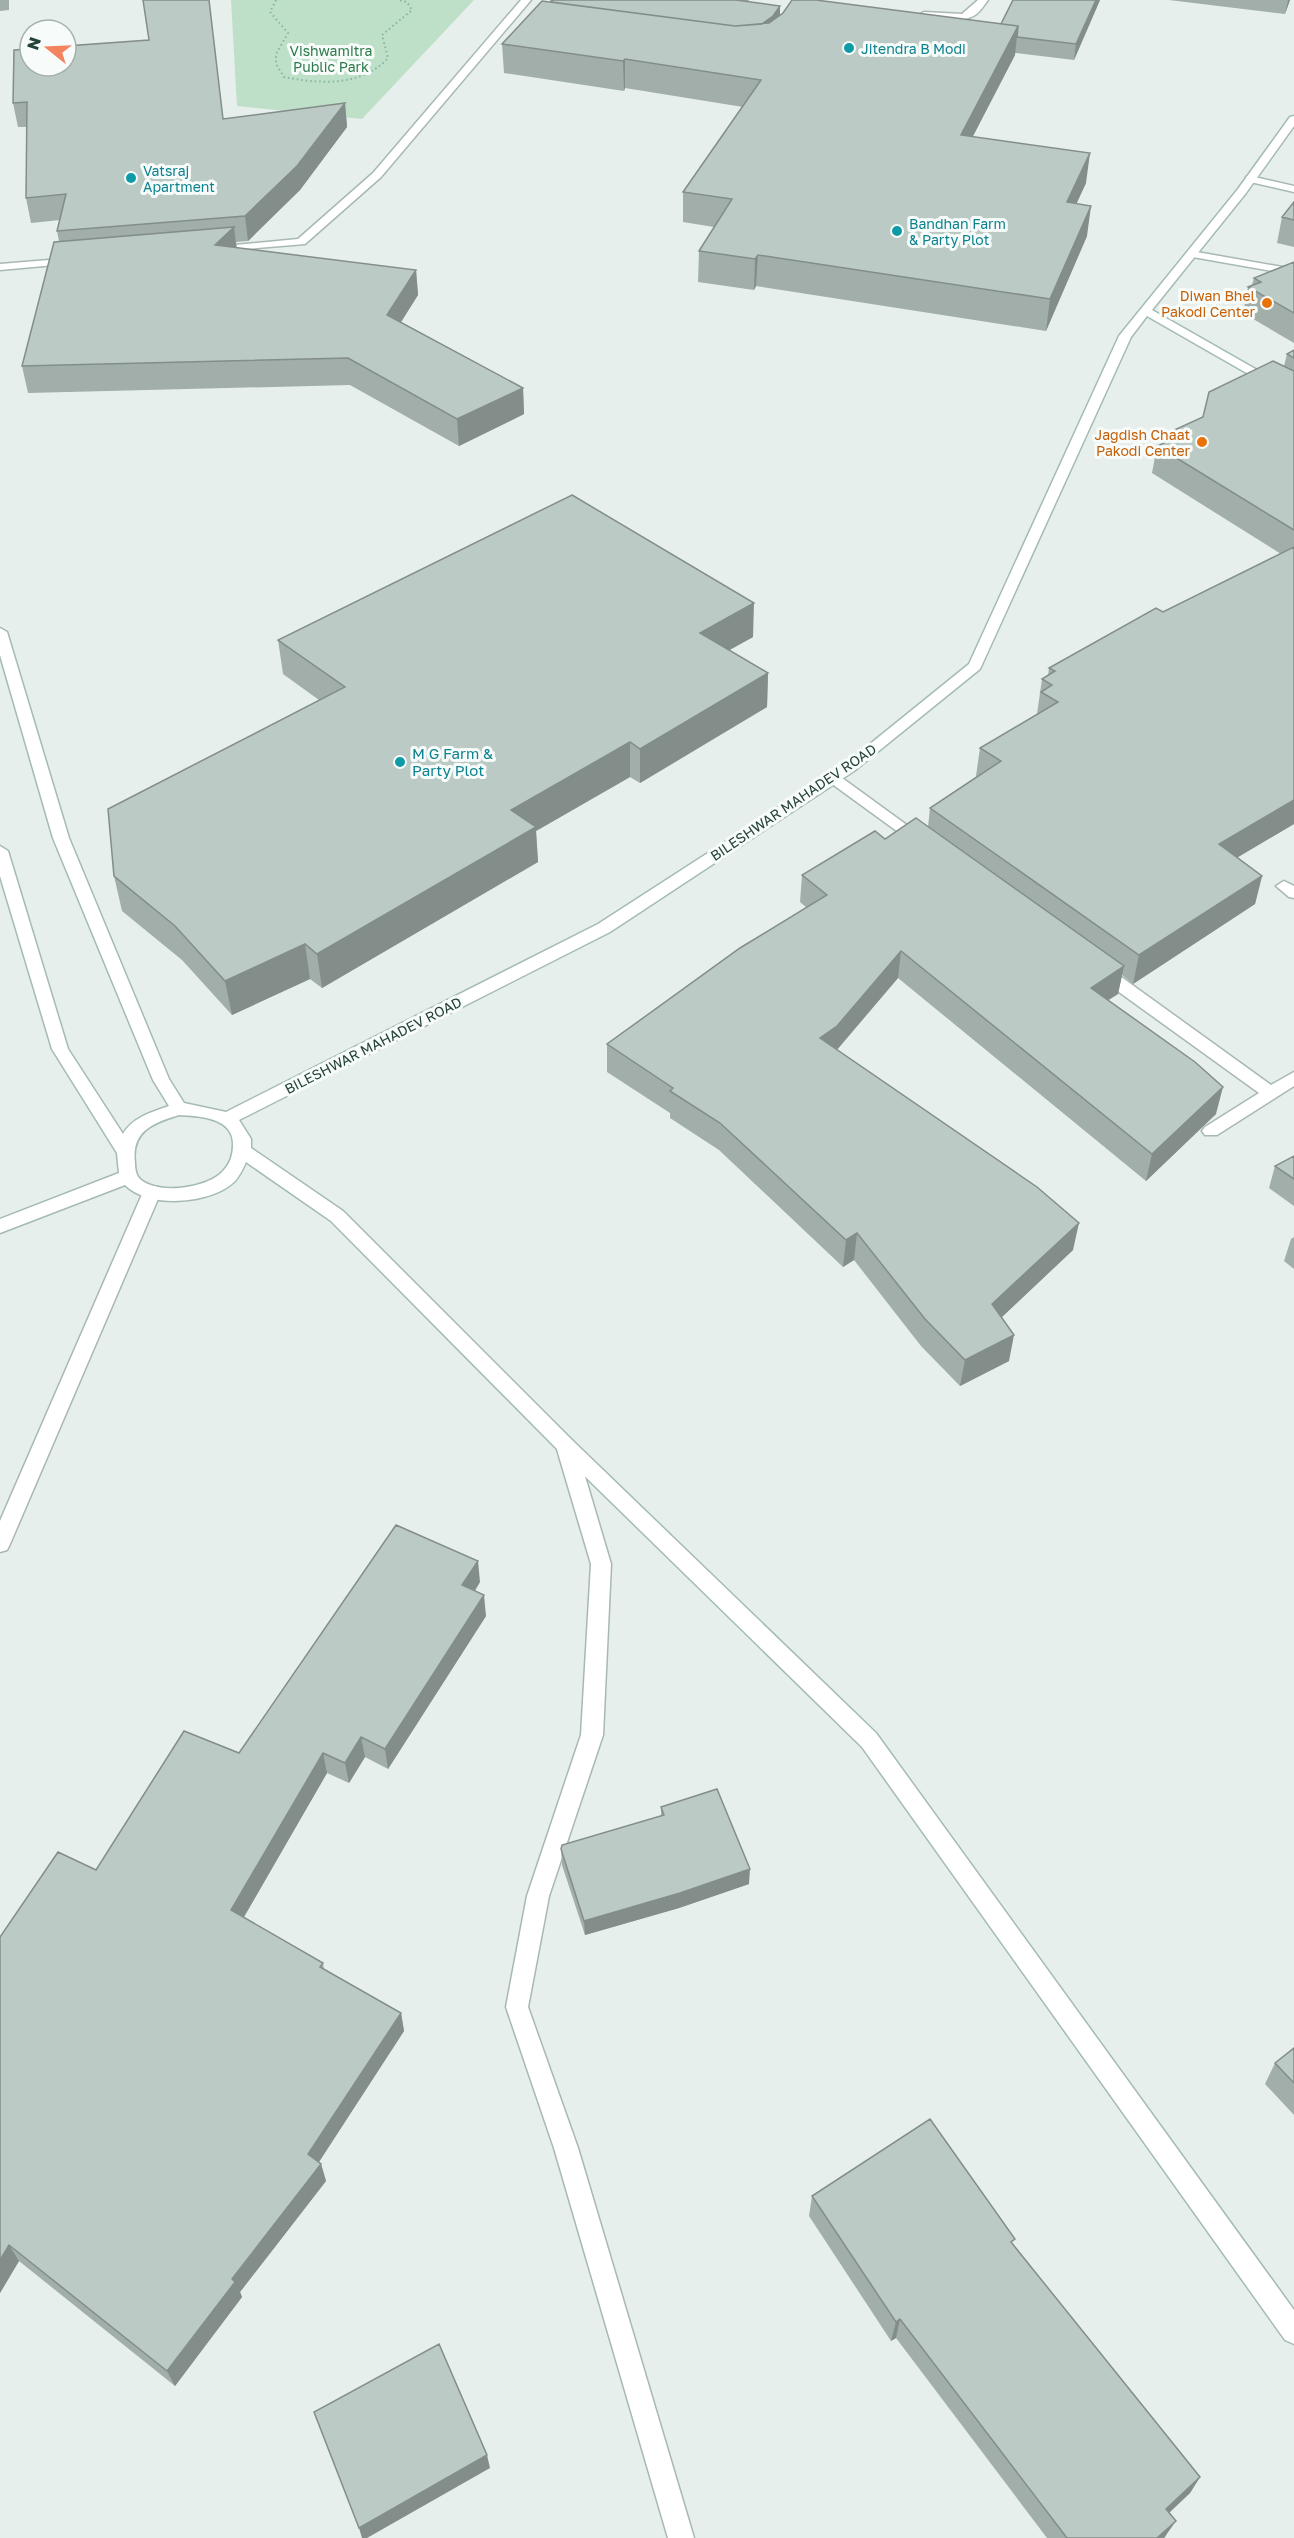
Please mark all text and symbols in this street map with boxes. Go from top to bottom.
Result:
north arrow [18,18,78,78]
text: N [22,34,45,52]
place label: Jitendra B Modi [861,40,966,57]
marker: Jitendra B Modi [842,41,856,55]
park label: Vishwamitra Public Park [290,42,372,75]
place label: Vatsraj Apartment [143,162,215,195]
marker: Vatsraj Apartment [124,171,138,185]
place label: Bandhan Farm & Party Plot [909,215,1006,248]
marker: Bandhan Farm & Party Plot [890,224,904,238]
place label: Diwan Bhel Pakodi Center [1161,287,1256,320]
marker: Diwan Bhel Pakodi Center [1260,296,1274,310]
place label: Jagdish Chaat Pakodi Center [1094,426,1191,459]
marker: Jagdish Chaat Pakodi Center [1195,435,1209,449]
street label: BILESHWAR MAHADEV ROAD [707,740,879,864]
place label: M G Farm & Party Plot [412,744,493,779]
marker: M G Farm & Party Plot [393,755,407,769]
street label: BILESHWAR MAHADEV ROAD [282,993,464,1097]

